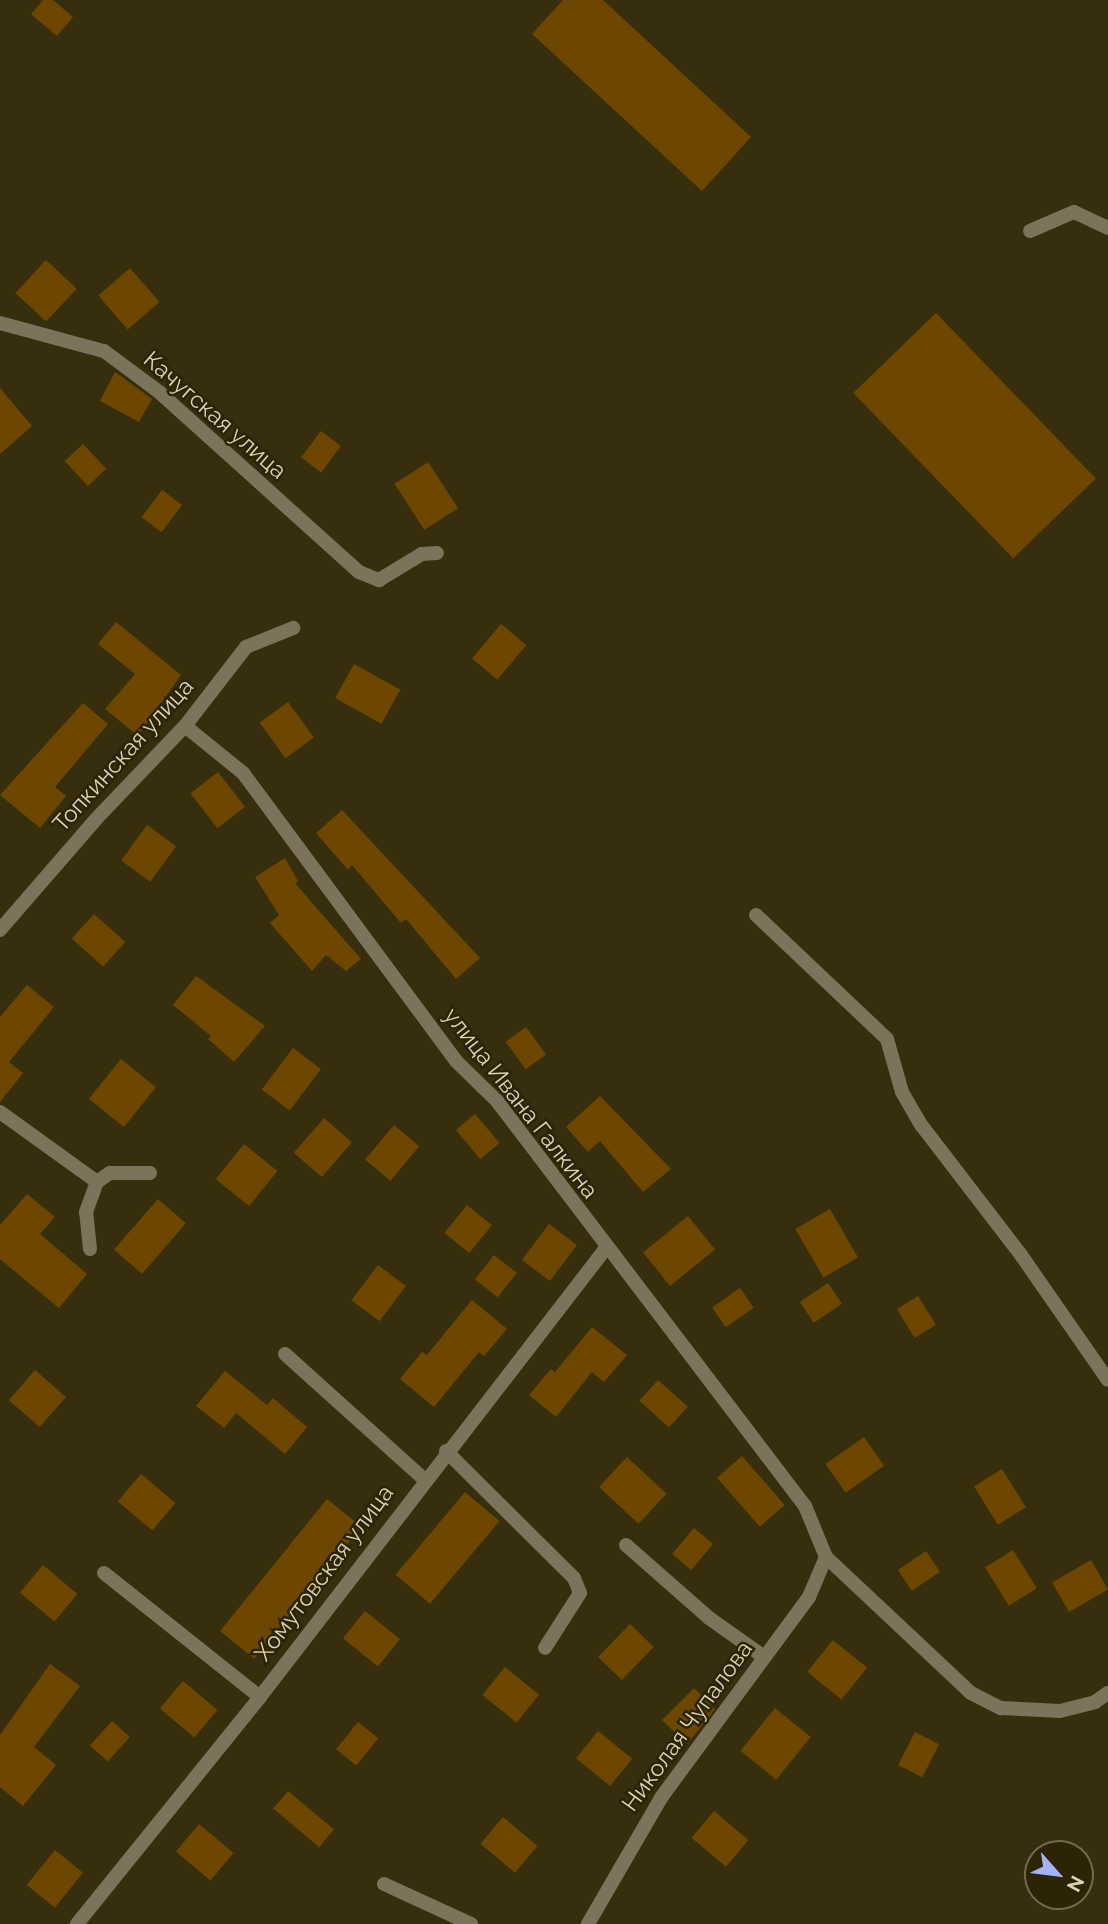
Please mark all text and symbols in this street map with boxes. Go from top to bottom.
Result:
street label: Качугская улица [138,345,292,485]
street label: Топкинская улица [47,673,199,837]
street label: улица Ивана Галкина [438,1002,604,1204]
street label: Хомутовская улица [249,1479,399,1667]
street label: Николая Чупалова [616,1636,758,1816]
north arrow [1024,1840,1094,1910]
text: N [1063,1872,1089,1895]

